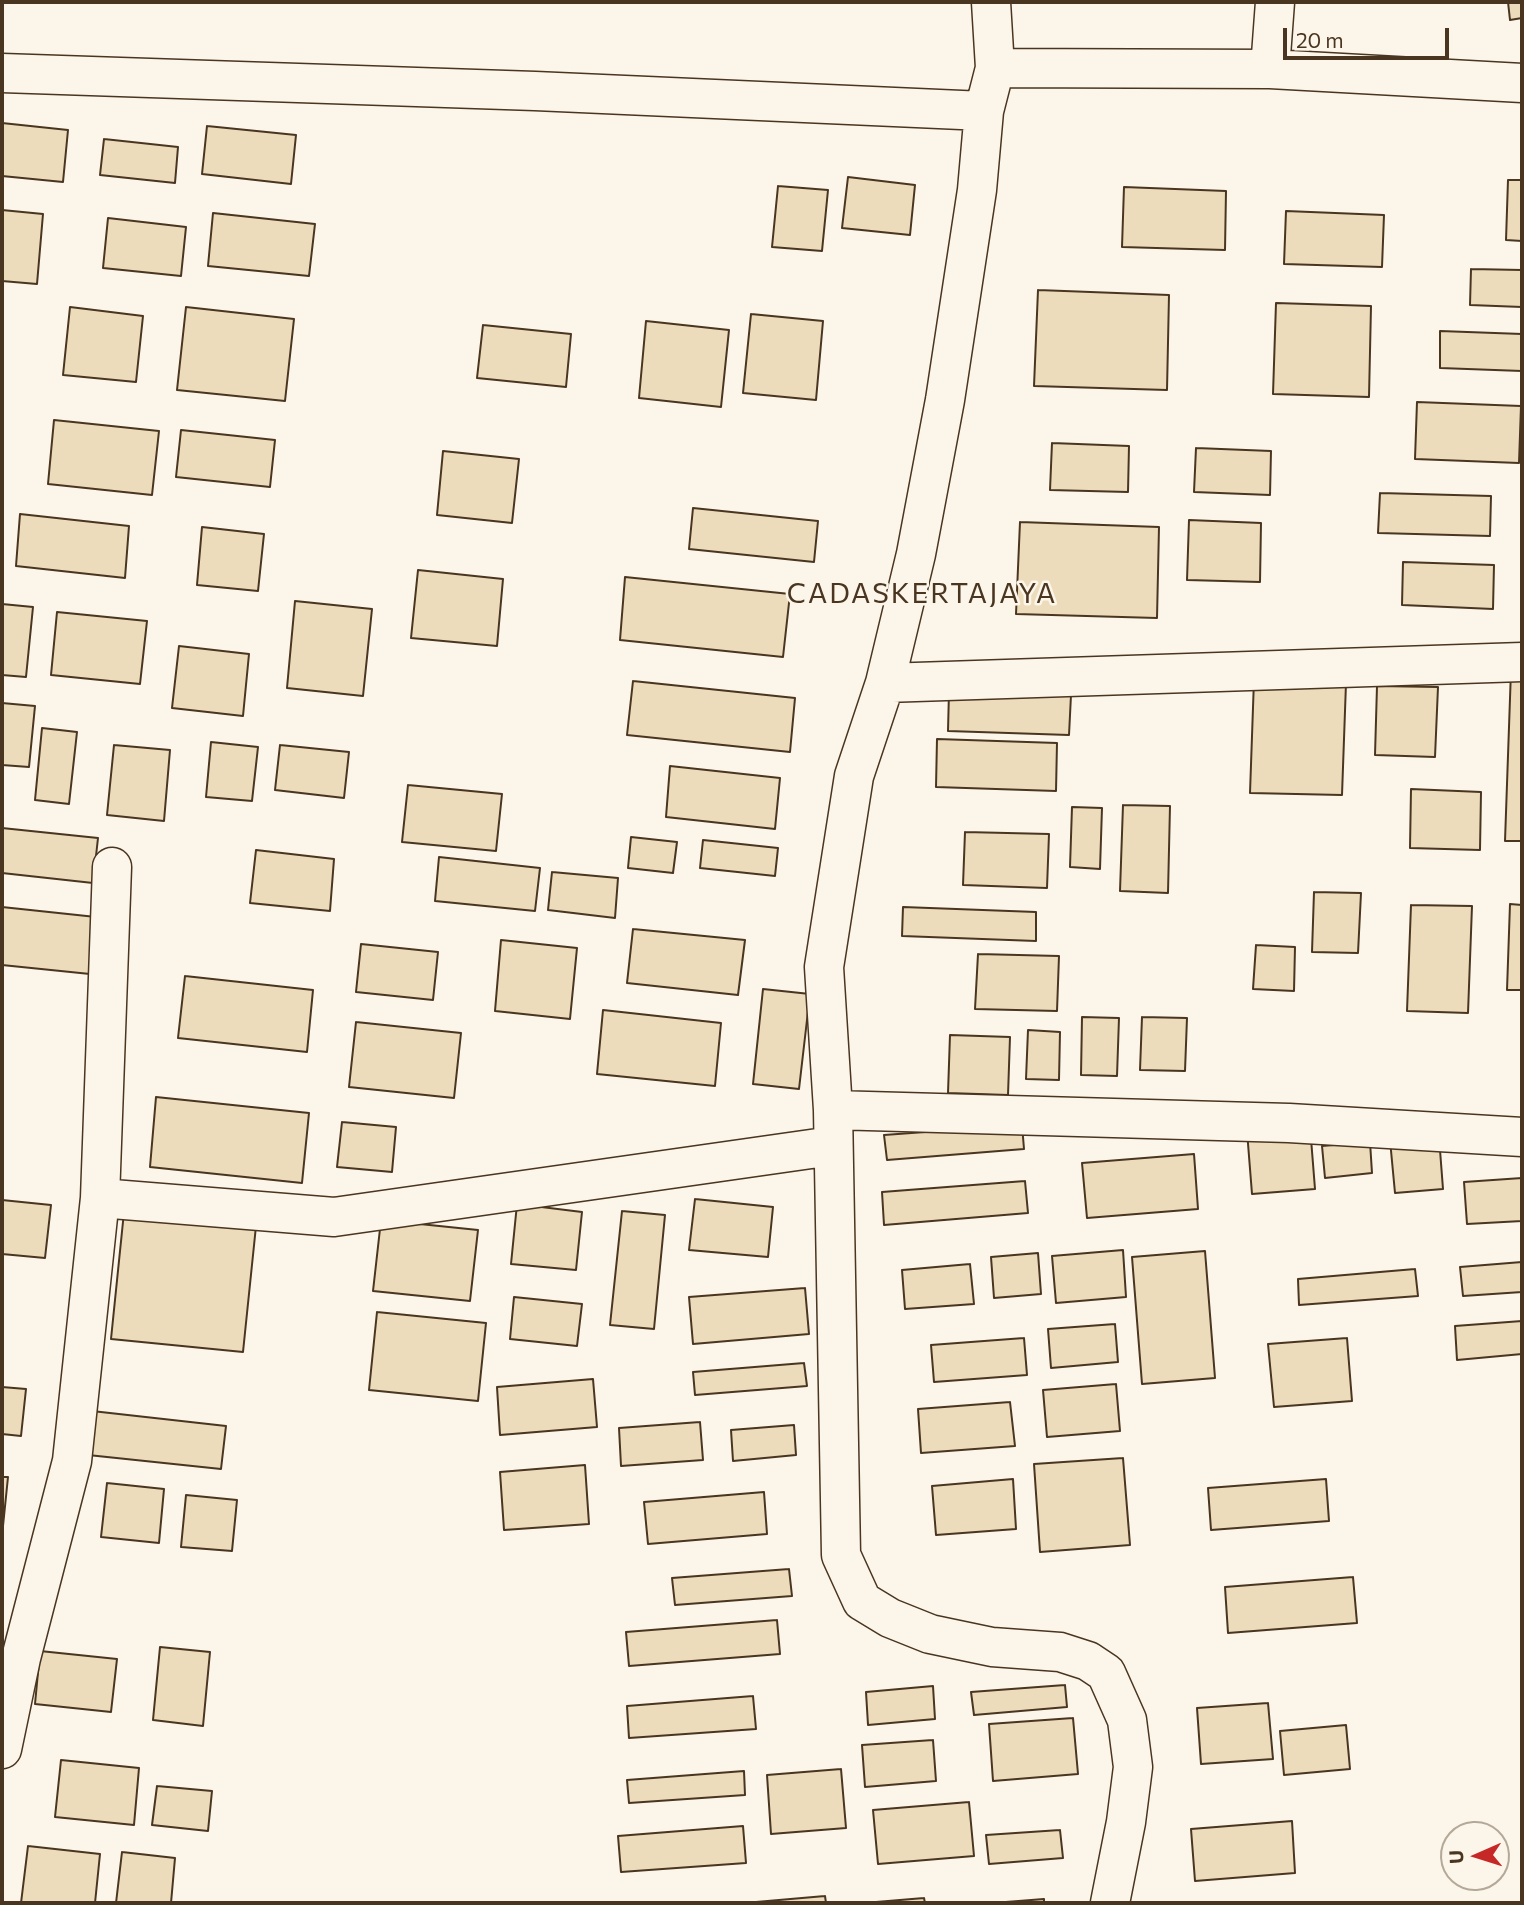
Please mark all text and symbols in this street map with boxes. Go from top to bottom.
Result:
scale bar [1286,14,1452,58]
text: 20 m [1296,27,1344,52]
district label: CADASKERTAJAYA [788,577,1056,611]
north arrow [1440,1821,1510,1891]
text: U [1444,1850,1467,1865]

